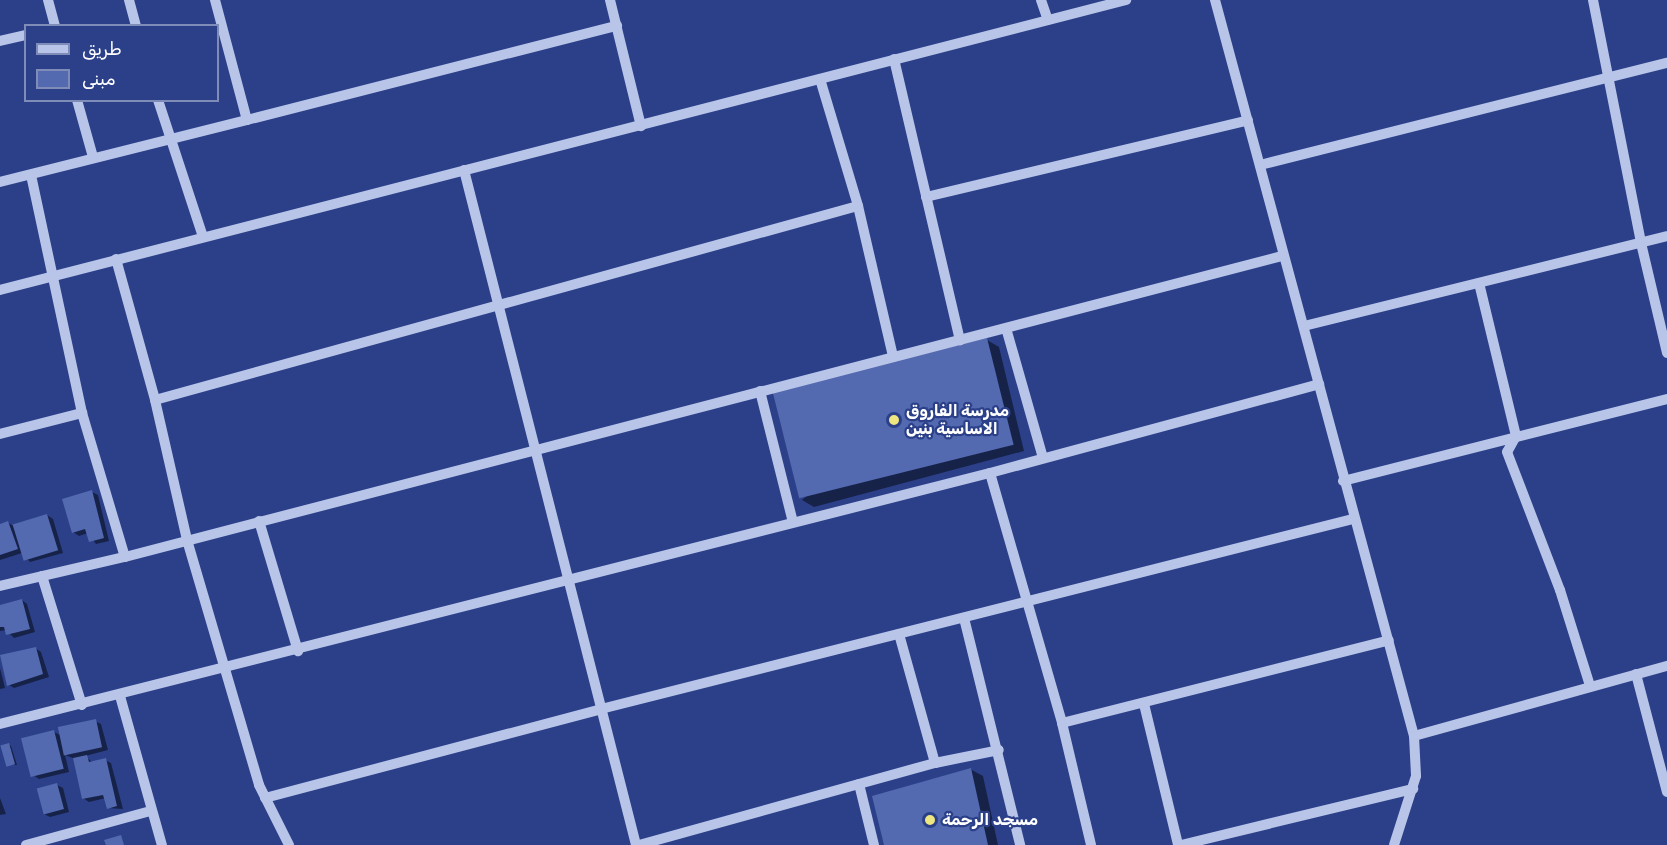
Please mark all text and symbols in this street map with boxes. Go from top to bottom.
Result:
legend [24,24,219,102]
text: طريق [82,38,122,60]
text: مبنى [82,68,116,90]
place label: مدرسة الفاروق الاساسية بنين [906,401,1009,439]
marker: مدرسة الفاروق الاساسية بنين [887,413,901,427]
place label: مسجد الرحمة [942,810,1038,830]
marker: مسجد الرحمة [923,813,937,827]

